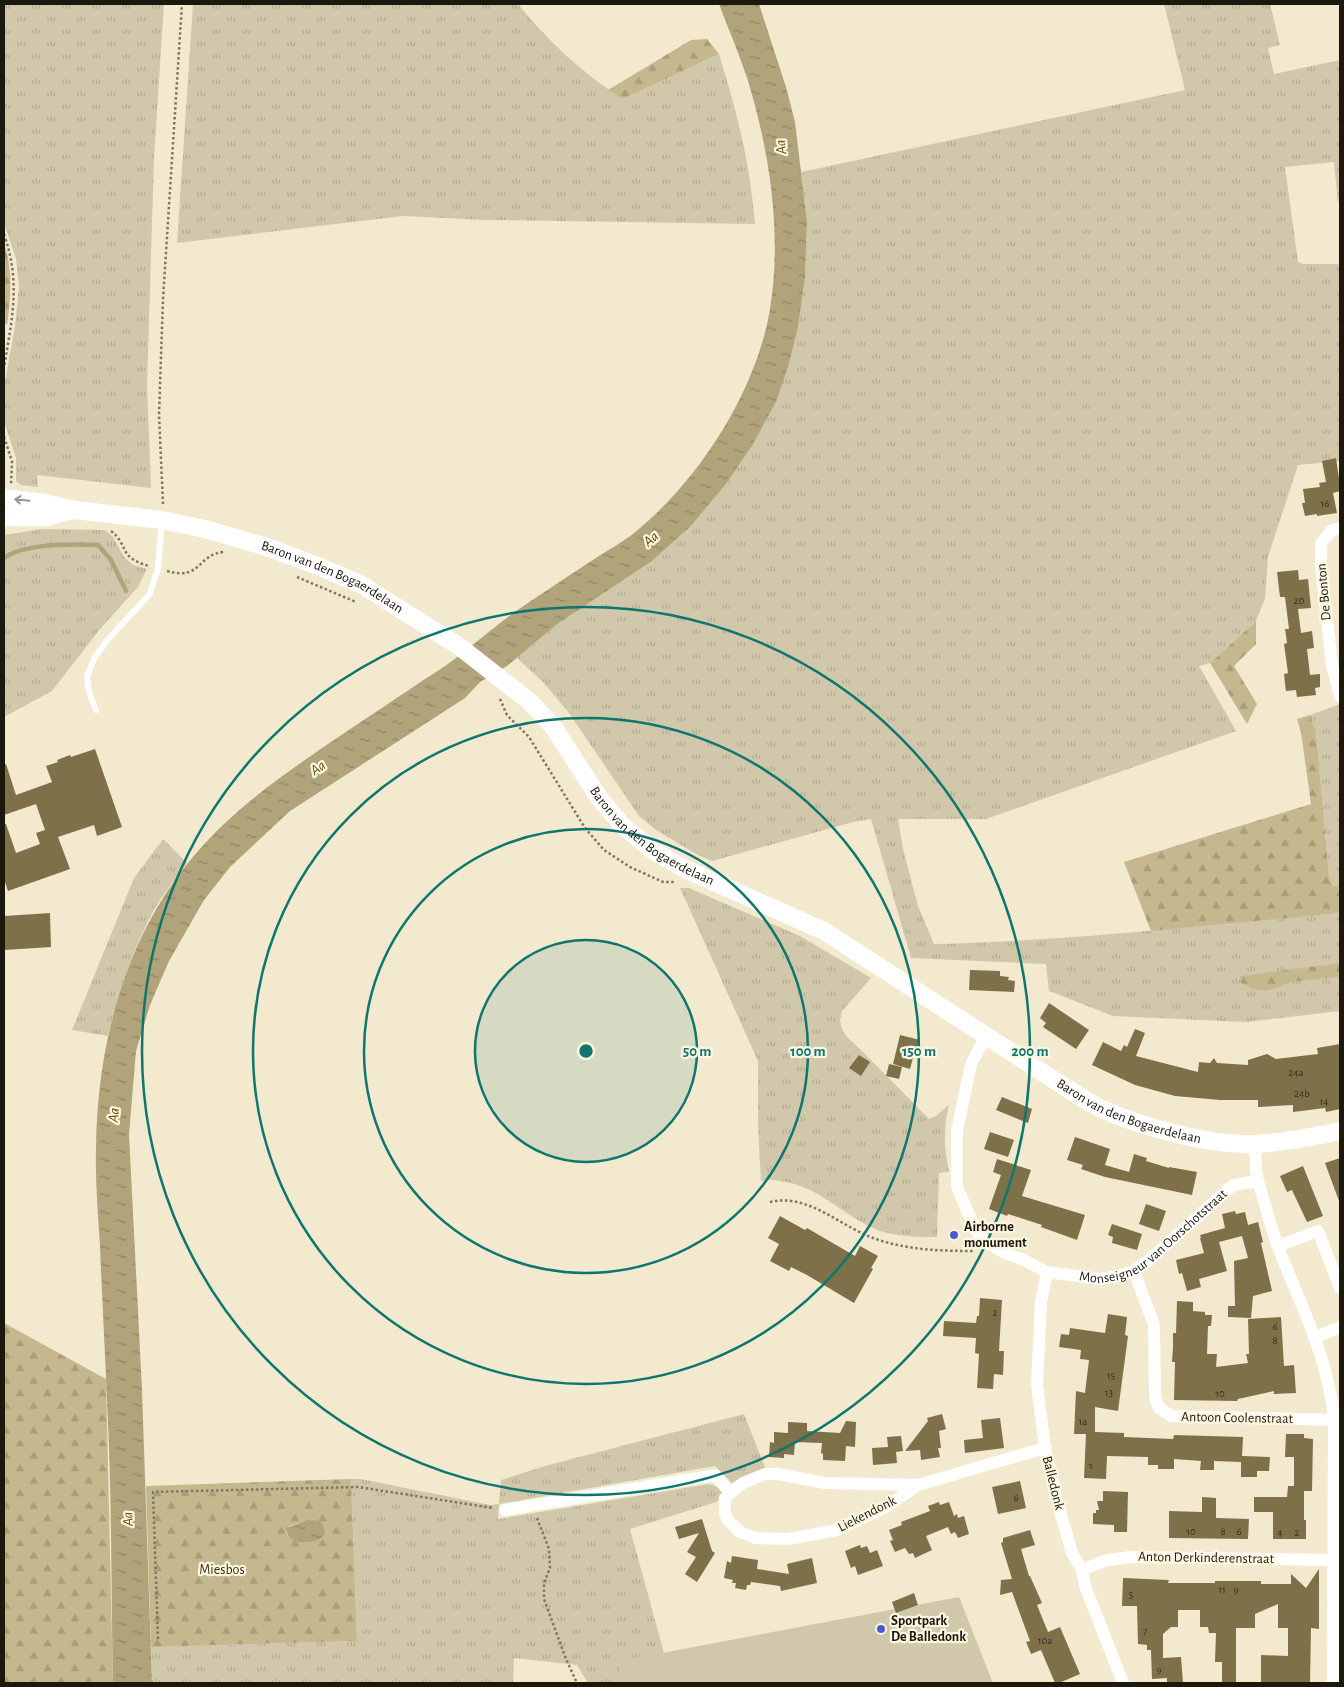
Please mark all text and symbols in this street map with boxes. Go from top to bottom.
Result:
water label: Aa [773,139,789,156]
one-way arrow [14,496,30,505]
house number: 16 [1321,498,1329,509]
water label: Aa [640,529,661,550]
street label: Baron van den Bogaerdelaan [260,539,405,616]
street label: De Bonton [1315,563,1333,621]
house number: 20 [1294,595,1305,606]
water label: Aa [307,758,328,779]
street label: Baron van den Bogaerdelaan [587,784,716,888]
centre of rings [577,1042,595,1060]
text: 50 m [683,1044,711,1059]
text: 100 m [790,1044,826,1059]
text: 150 m [902,1044,936,1059]
text: 200 m [1011,1044,1049,1059]
house number: 24a [1288,1067,1304,1078]
street label: Baron van den Bogaerdelaan [1054,1076,1202,1146]
house number: 24b [1294,1088,1310,1099]
house number: 14 [1319,1096,1329,1107]
water label: Aa [106,1107,122,1124]
street label: Monseigneur van Oorschotstraat [1078,1186,1230,1286]
place label: Airborne monument [964,1220,1027,1250]
marker: Airborne monument [948,1229,960,1241]
house number: 2 [992,1307,998,1318]
house number: 6 [1272,1321,1278,1332]
house number: 8 [1272,1335,1278,1346]
house number: 15 [1107,1370,1116,1381]
house number: 13 [1105,1387,1114,1398]
house number: 10 [1215,1388,1225,1399]
street label: Antoon Coolenstraat [1181,1410,1294,1426]
house number: 1a [1079,1416,1087,1427]
street label: Balledonk [1040,1455,1067,1512]
house number: 1 [1089,1460,1093,1471]
house number: 6 [1013,1492,1019,1503]
street label: Liekendonk [836,1493,899,1535]
water label: Aa [120,1511,136,1528]
house number: 10 [1186,1526,1196,1537]
house number: 8 [1220,1526,1226,1537]
house number: 6 [1236,1526,1242,1537]
house number: 4 [1277,1527,1283,1538]
house number: 2 [1294,1527,1300,1538]
street label: Anton Derkinderenstraat [1138,1550,1275,1566]
park label: Miesbos [199,1563,245,1577]
house number: 11 [1218,1584,1226,1595]
house number: 9 [1233,1584,1239,1595]
house number: 5 [1129,1589,1134,1600]
place label: Sportpark De Balledonk [891,1614,966,1644]
marker: Sportpark De Balledonk [875,1623,887,1635]
house number: 7 [1143,1626,1148,1637]
house number: 10a [1038,1635,1052,1646]
house number: 9 [1156,1664,1162,1675]

